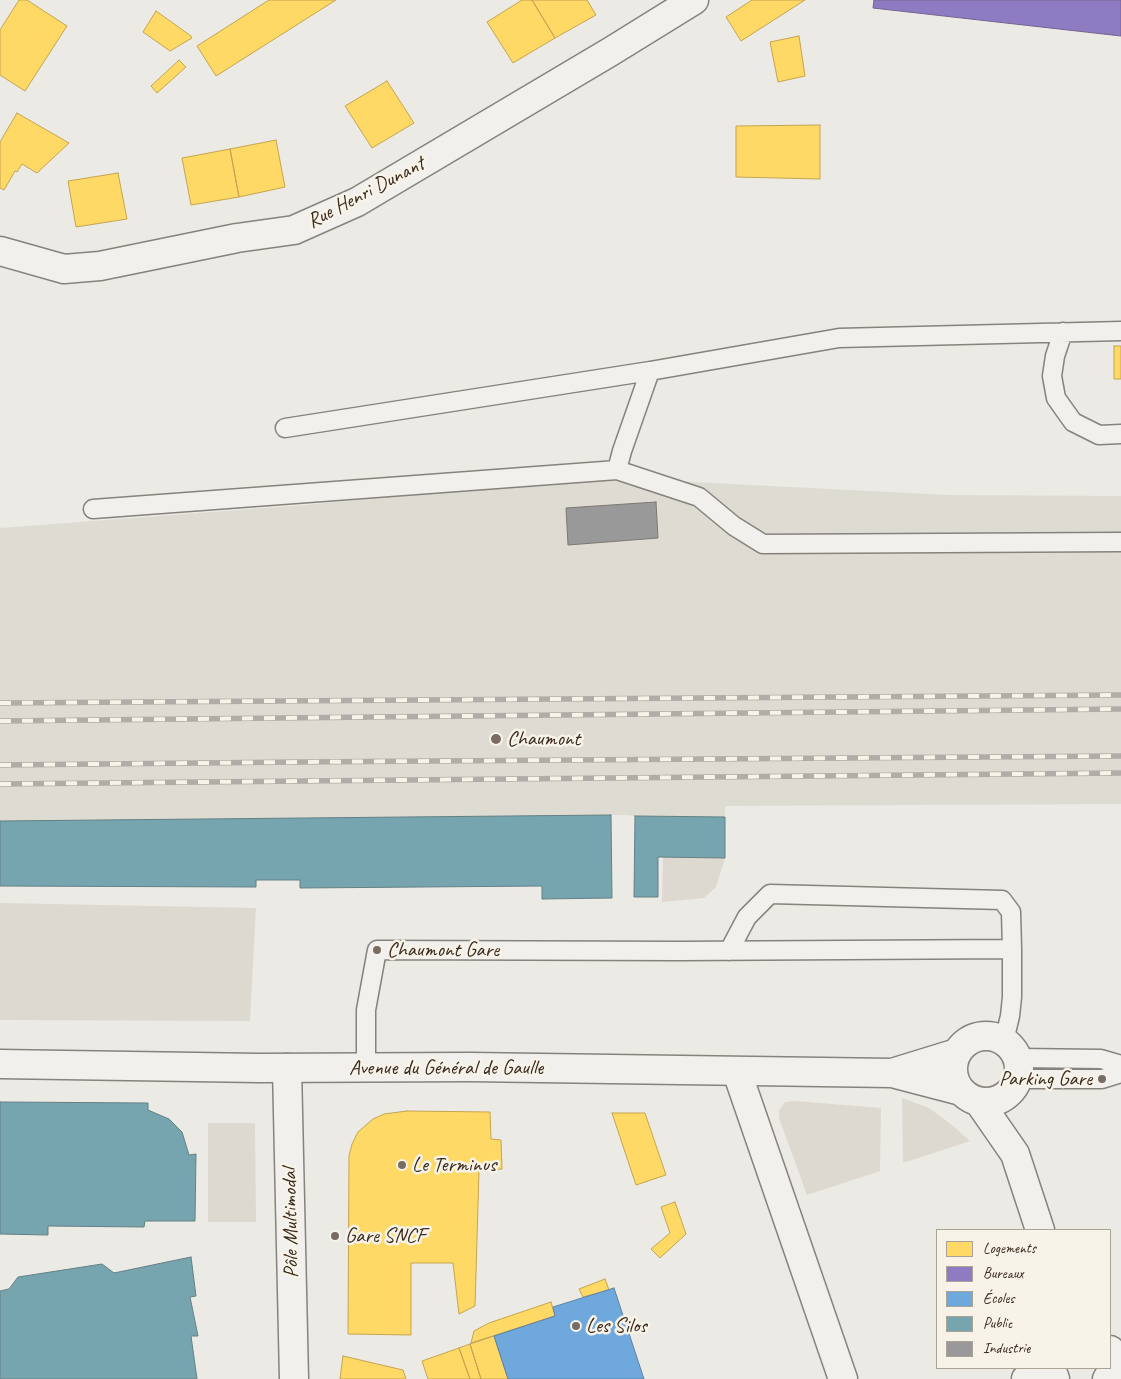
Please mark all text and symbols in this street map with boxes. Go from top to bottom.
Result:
street label: Rue Henri Dunant [303,152,429,234]
place label: Chaumont [507,726,580,752]
marker: Chaumont [489,732,503,746]
place label: Chaumont Gare [387,937,499,963]
marker: Chaumont Gare [371,944,383,956]
street label: Avenue du Général de Gaulle [349,1055,543,1081]
place label: Parking Gare [999,1066,1092,1092]
marker: Parking Gare [1096,1073,1108,1085]
place label: Le Terminus [412,1152,496,1178]
marker: Le Terminus [396,1159,408,1171]
street label: Pôle Multimodal [277,1168,305,1278]
place label: Gare SNCF [345,1223,426,1249]
legend [936,1229,1111,1369]
marker: Gare SNCF [329,1230,341,1242]
text: Logements [983,1239,1036,1258]
text: Bureaux [983,1264,1023,1283]
text: Écoles [983,1289,1014,1308]
place label: Les Silos [586,1313,647,1339]
text: Public [983,1314,1012,1333]
marker: Les Silos [570,1320,582,1332]
text: Industrie [983,1339,1030,1358]

